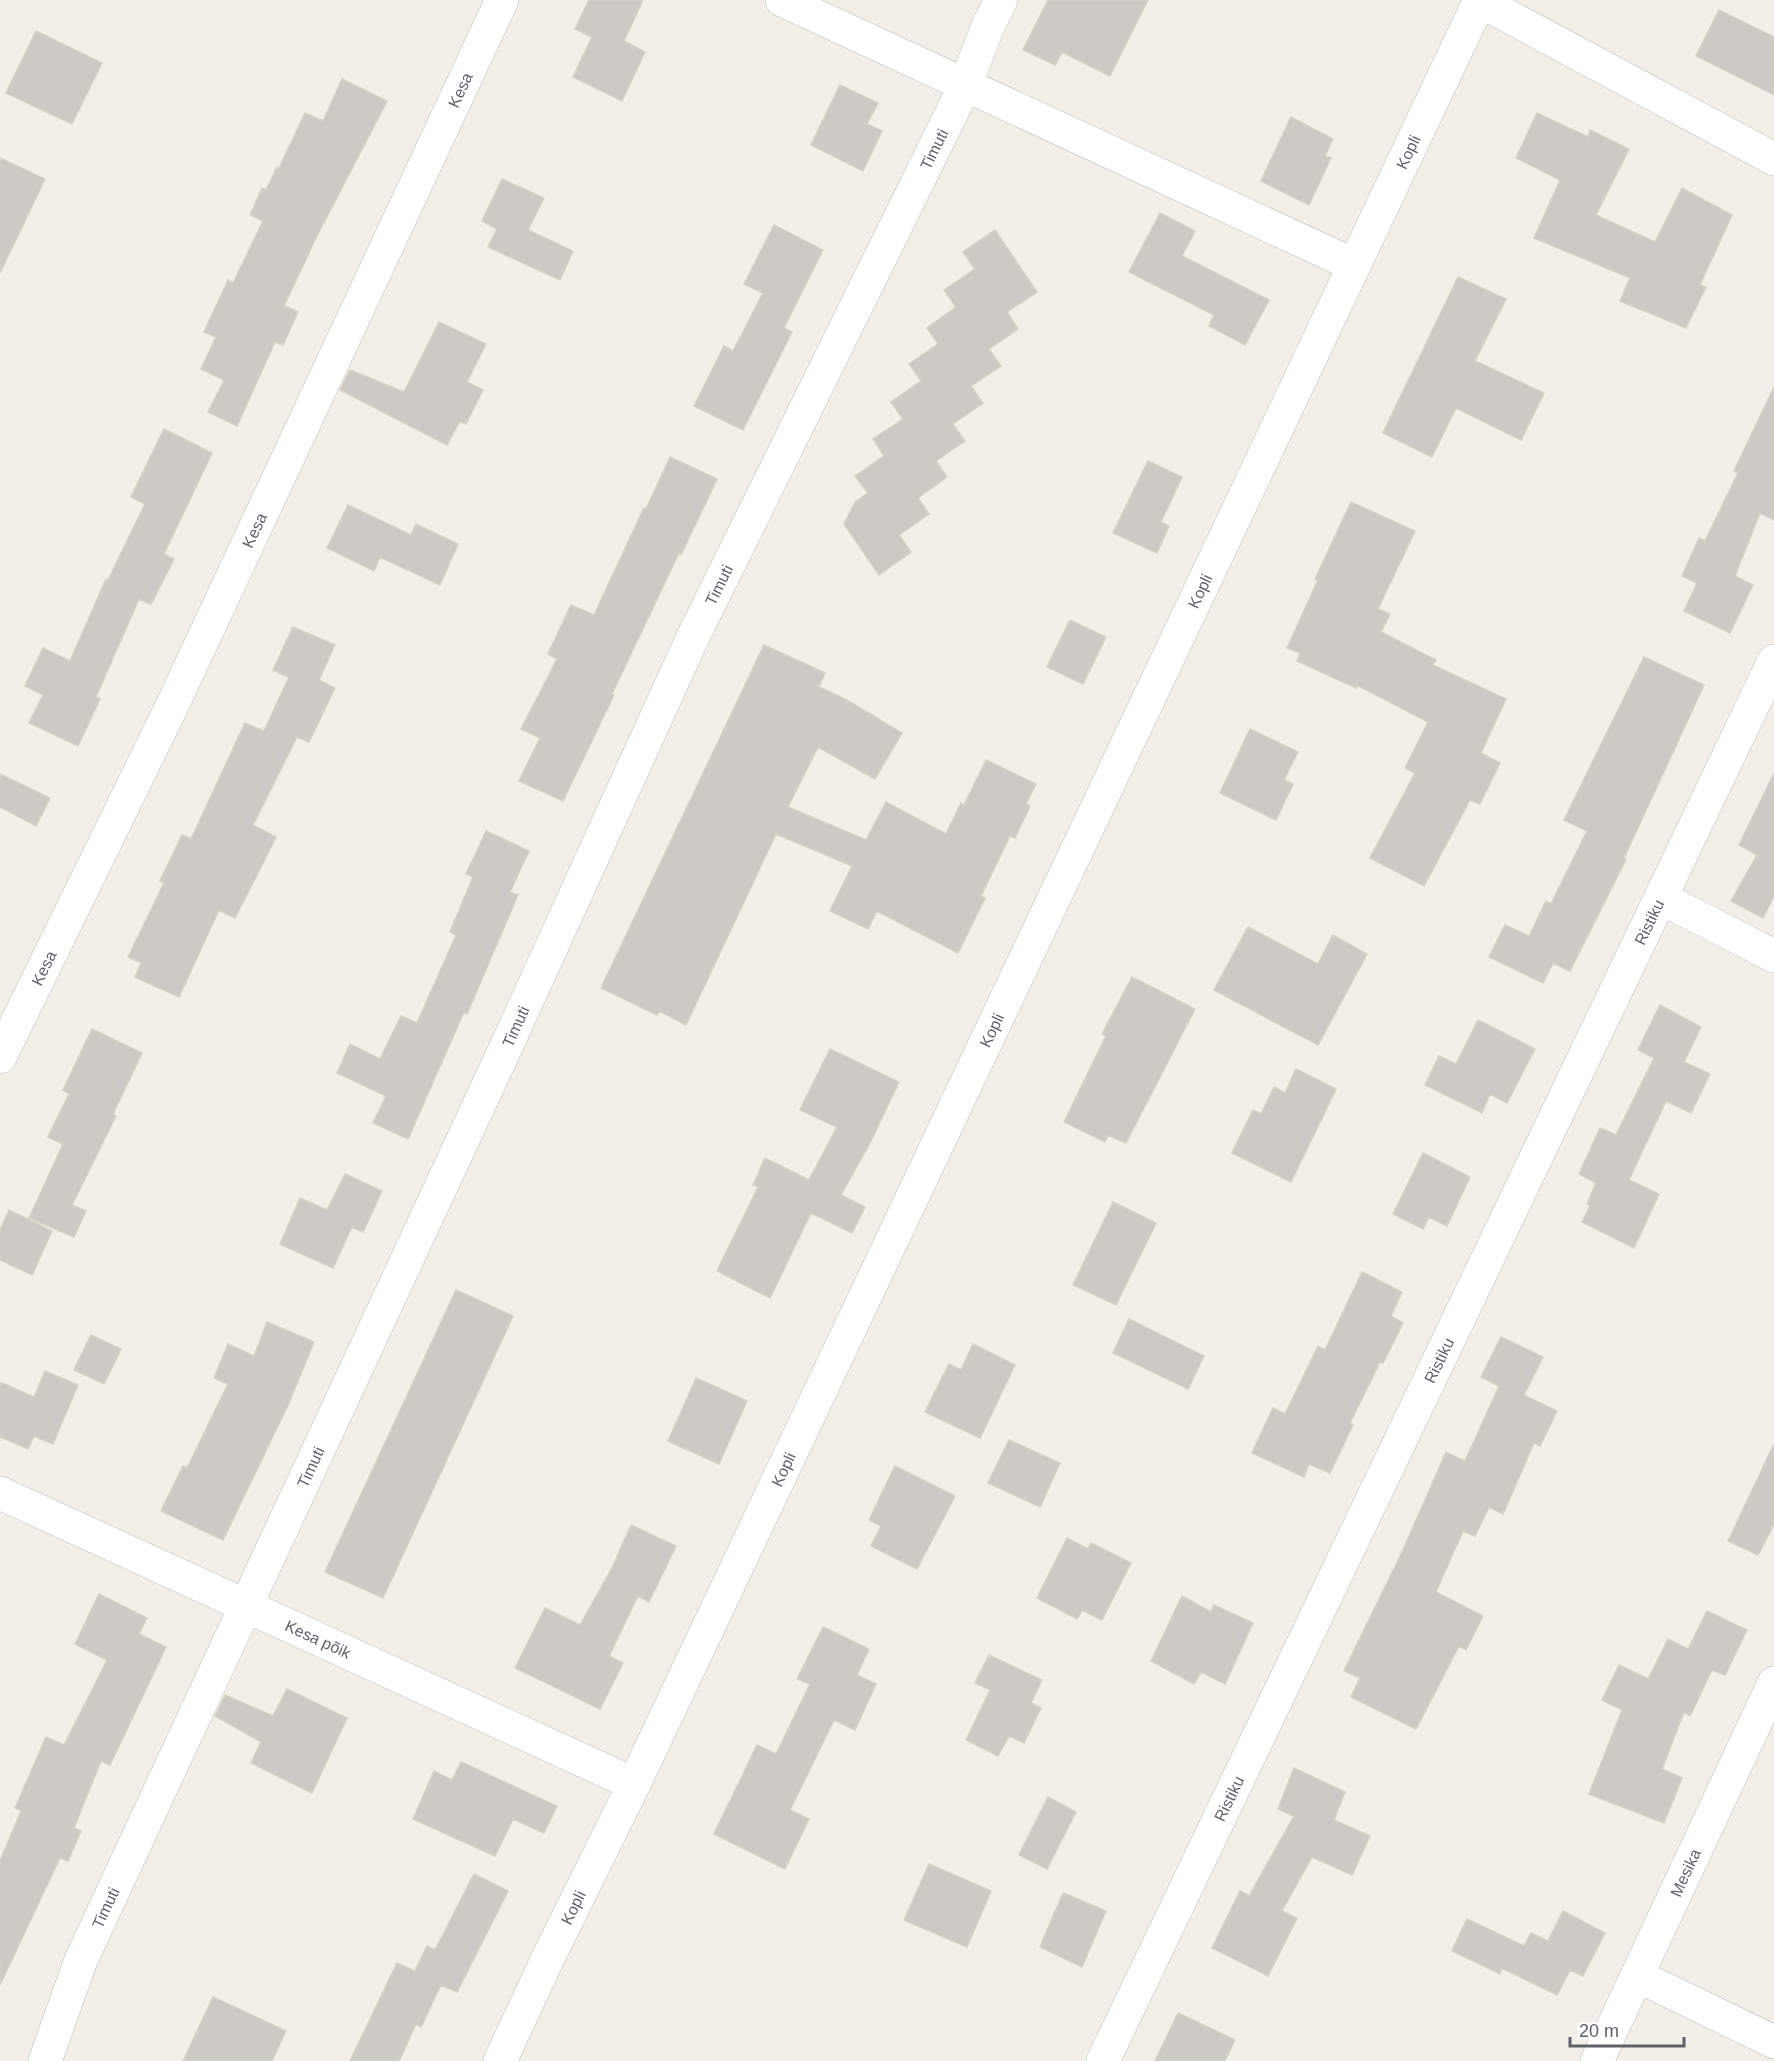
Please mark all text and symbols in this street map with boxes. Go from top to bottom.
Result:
street label: Kesa [445,70,476,110]
street label: Timuti [917,126,951,172]
street label: Kopli [1393,132,1424,172]
street label: Kesa [239,510,270,550]
street label: Timuti [702,562,736,608]
street label: Kopli [1185,572,1215,611]
street label: Ristiku [1631,897,1667,948]
street label: Kesa [28,948,60,988]
street label: Timuti [499,1003,533,1050]
street label: Kopli [977,1011,1007,1050]
street label: Ristiku [1421,1335,1457,1386]
street label: Timuti [294,1444,328,1490]
street label: Kopli [768,1450,799,1489]
street label: Kesa põik [282,1617,354,1662]
street label: Ristiku [1211,1773,1247,1824]
street label: Mesika [1667,1846,1704,1899]
street label: Timuti [89,1885,123,1931]
street label: Kopli [558,1888,589,1927]
scale bar [1570,2010,1684,2048]
text: 20 m [1579,2021,1619,2041]

